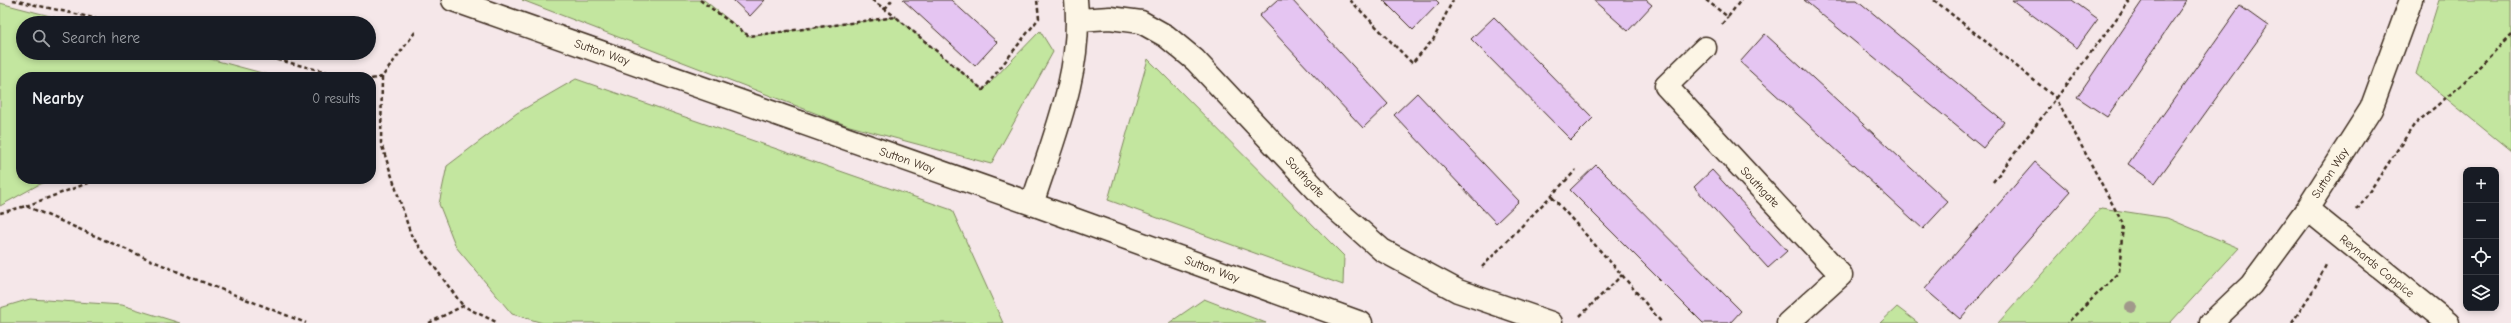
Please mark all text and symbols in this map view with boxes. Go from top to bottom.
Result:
search box [16,16,376,60]
icon: search [30,27,52,49]
text: Search here [62,29,140,47]
street label: Sutton Way [573,36,632,68]
text: Nearby [32,89,83,108]
text: 0 results [312,91,360,106]
street label: Sutton Way [878,144,937,176]
street label: Sutton Way [2308,145,2352,201]
street label: Southgate [1283,154,1327,200]
street label: Southgate [1738,164,1782,210]
map controls [2463,167,2499,311]
button: + [2463,167,2499,203]
button: − [2463,203,2499,239]
street label: Reynards Coppice [2337,232,2417,300]
button: locate [2463,239,2499,275]
street label: Sutton Way [1183,253,1242,286]
button: layers [2463,275,2499,311]

